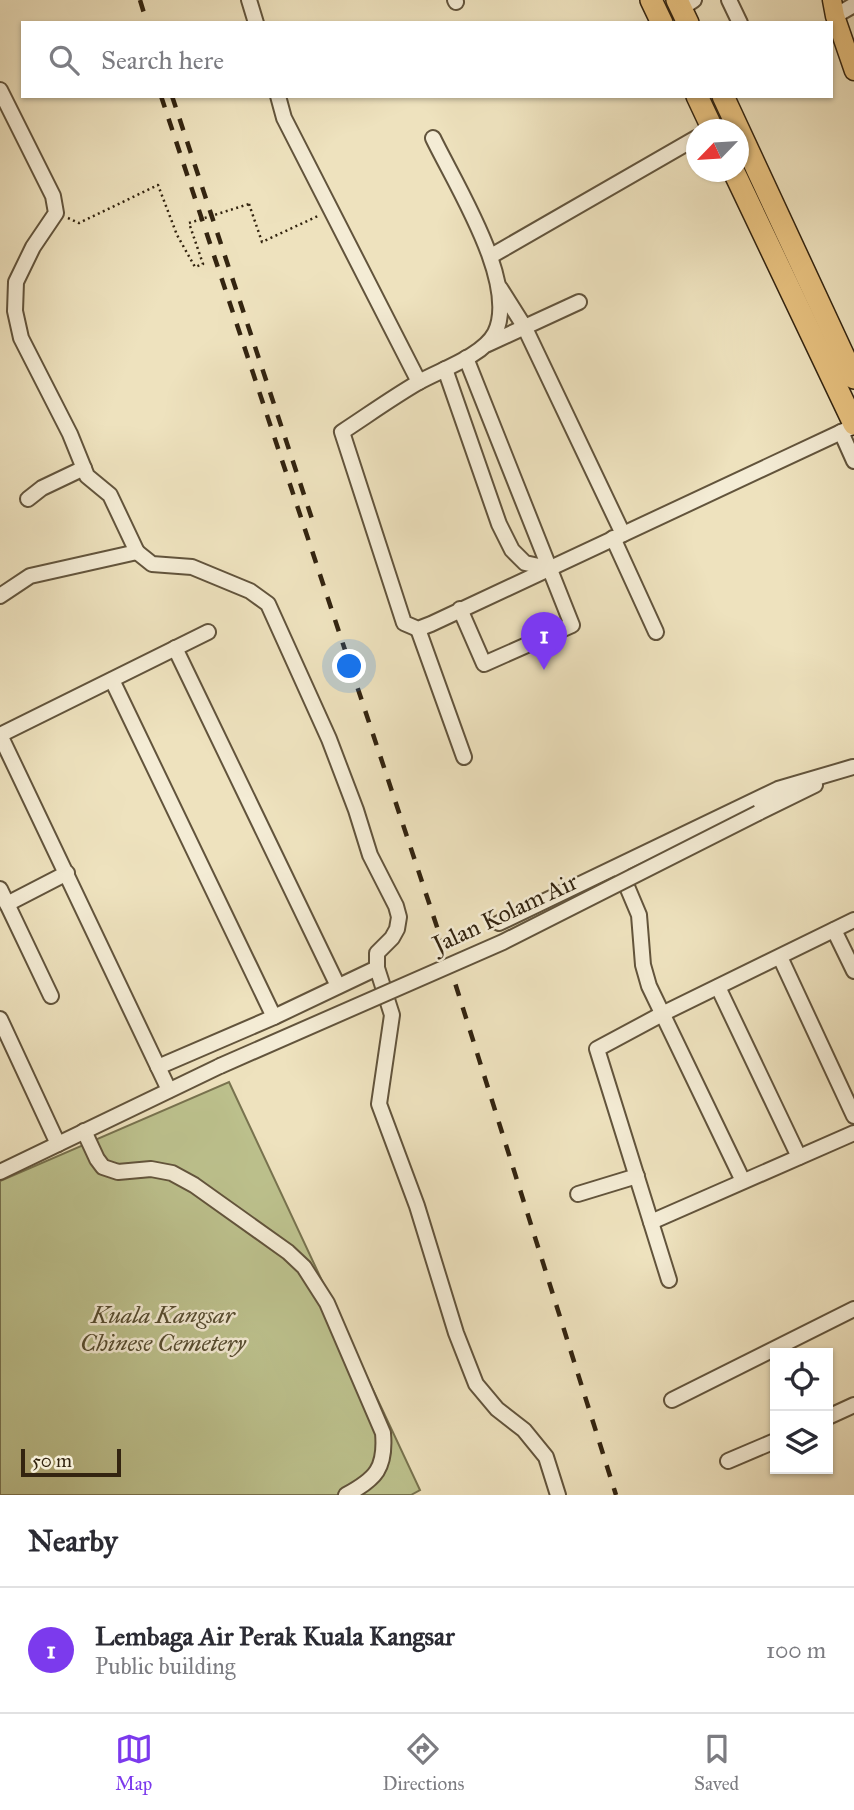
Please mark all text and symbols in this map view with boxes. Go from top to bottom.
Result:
search box [21,21,833,98]
icon: search [45,41,83,79]
text: Search here [101,44,224,76]
north arrow [686,119,749,182]
pin: 1 [521,612,567,670]
your location [332,649,366,683]
street label: Jalan Kolam Air [425,866,582,961]
park label: Kuala Kangsar Chinese Cemetery [80,1300,247,1358]
map controls [770,1348,833,1474]
button: locate [770,1348,833,1411]
button: layers [770,1411,833,1474]
scale bar [21,1446,121,1478]
text: 50 m [32,1449,72,1472]
text: Nearby [28,1523,118,1559]
text: Lembaga Air Perak Kuala Kangsar [95,1620,455,1652]
text: 1 [46,1636,56,1664]
text: 100 m [766,1636,826,1664]
text: Public building [95,1652,235,1680]
tab: Map [115,1730,153,1795]
tab: Directions [382,1730,464,1795]
tab: Saved [694,1730,739,1795]

